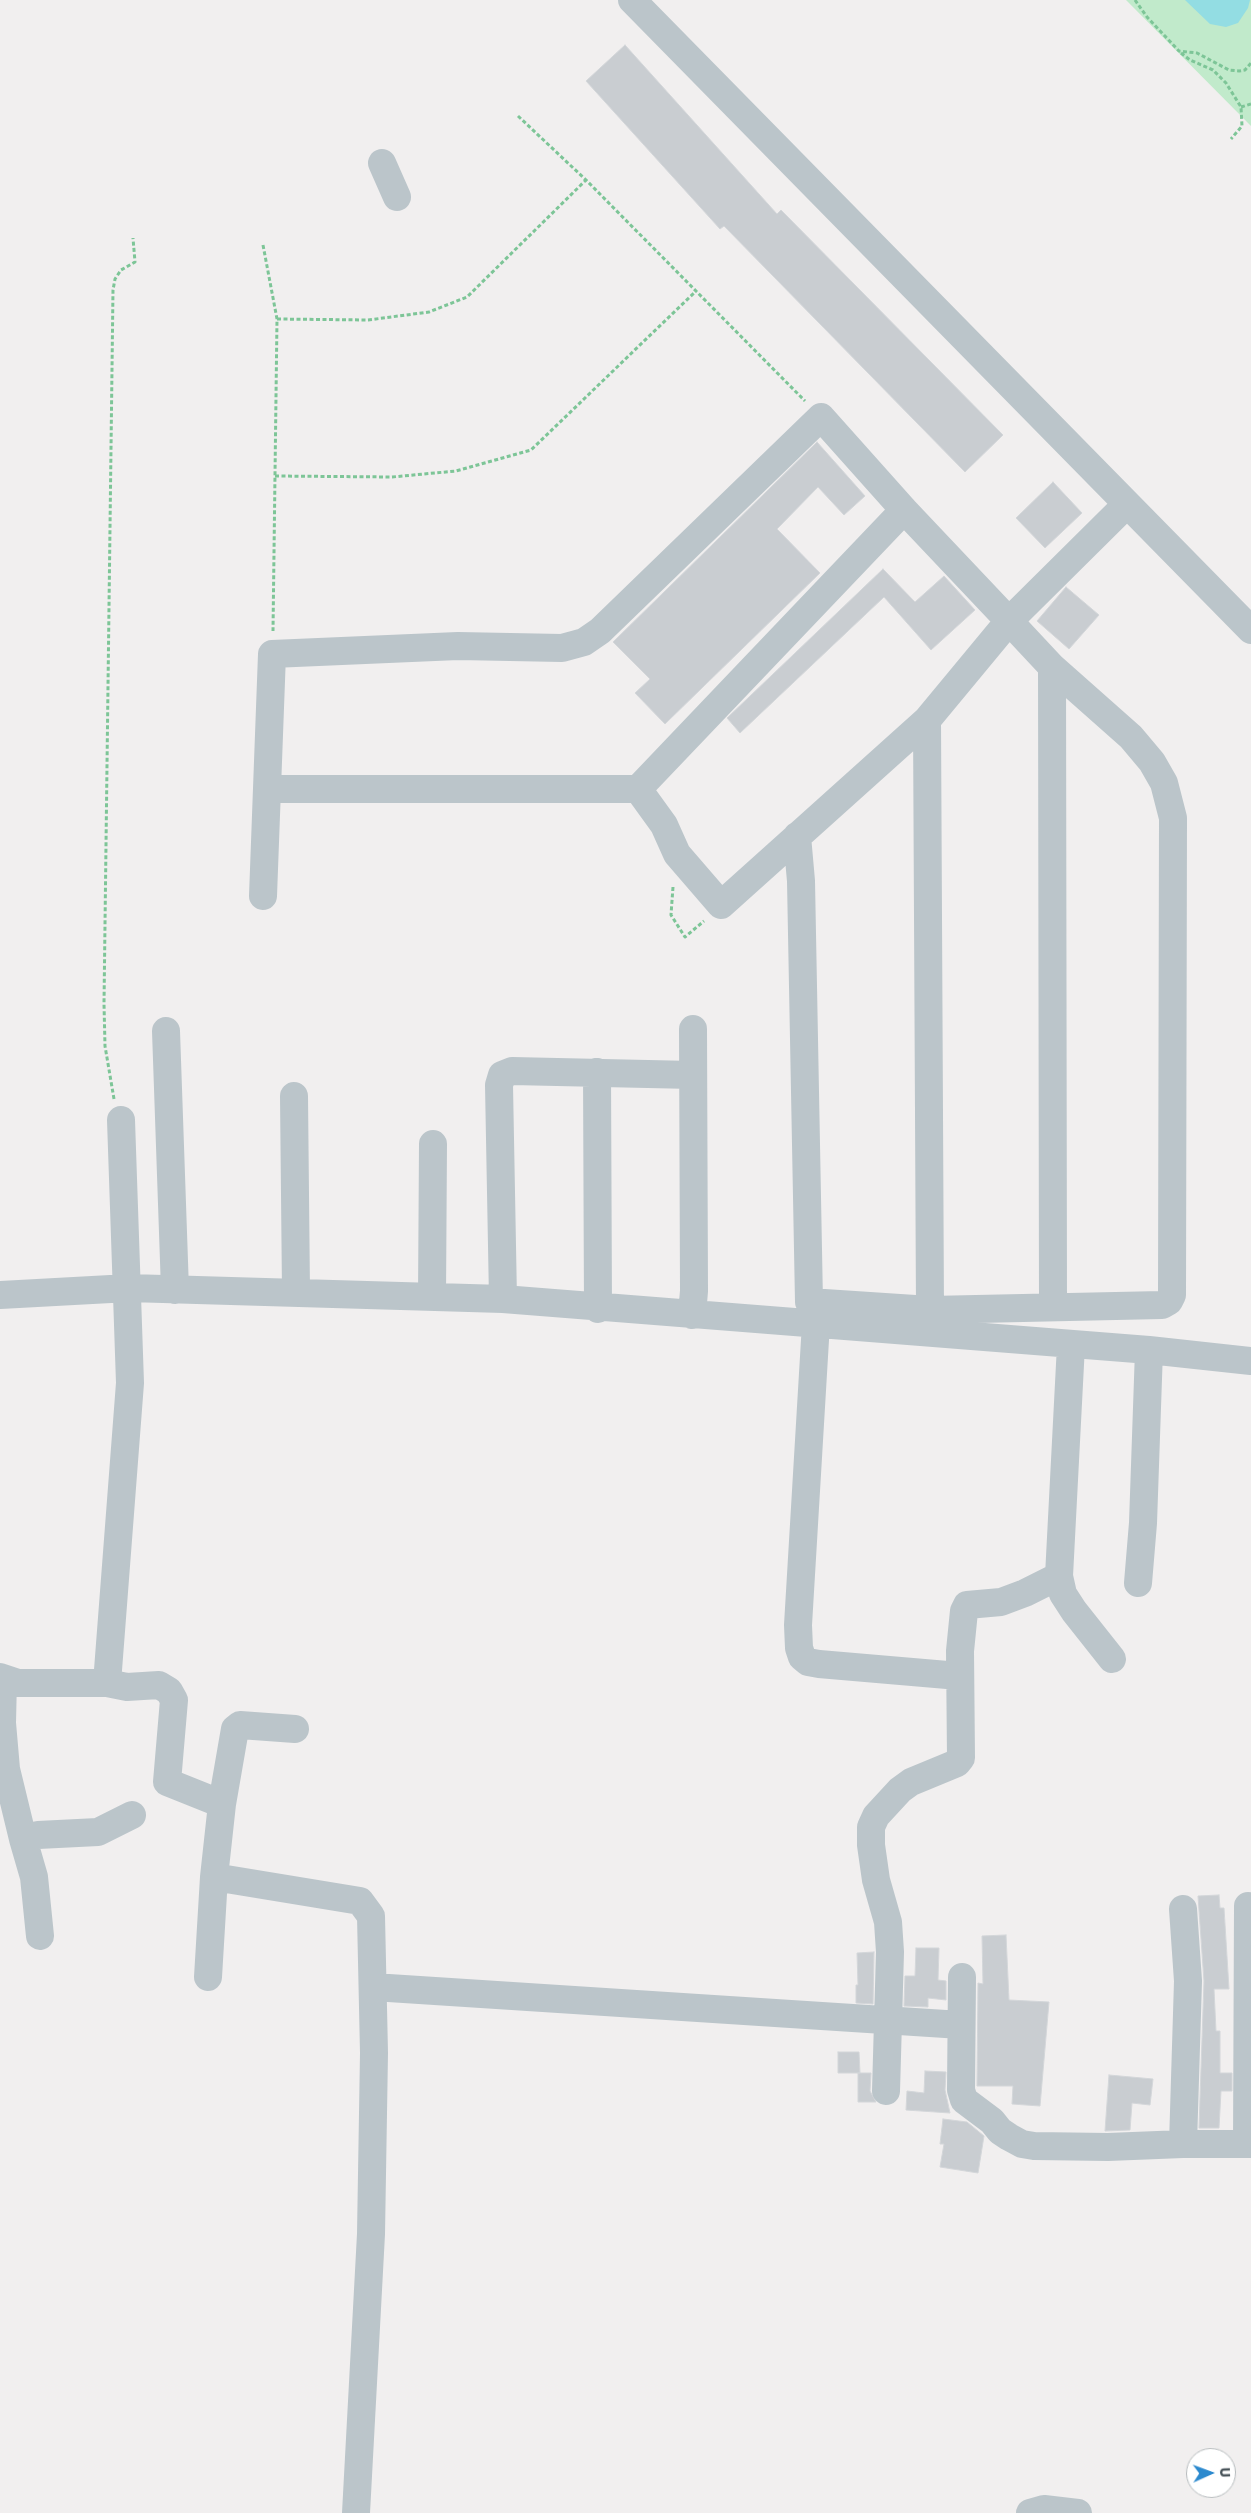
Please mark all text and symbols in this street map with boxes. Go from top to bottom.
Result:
north arrow [1186,2448,1236,2498]
text: U [1215,2467,1235,2478]

